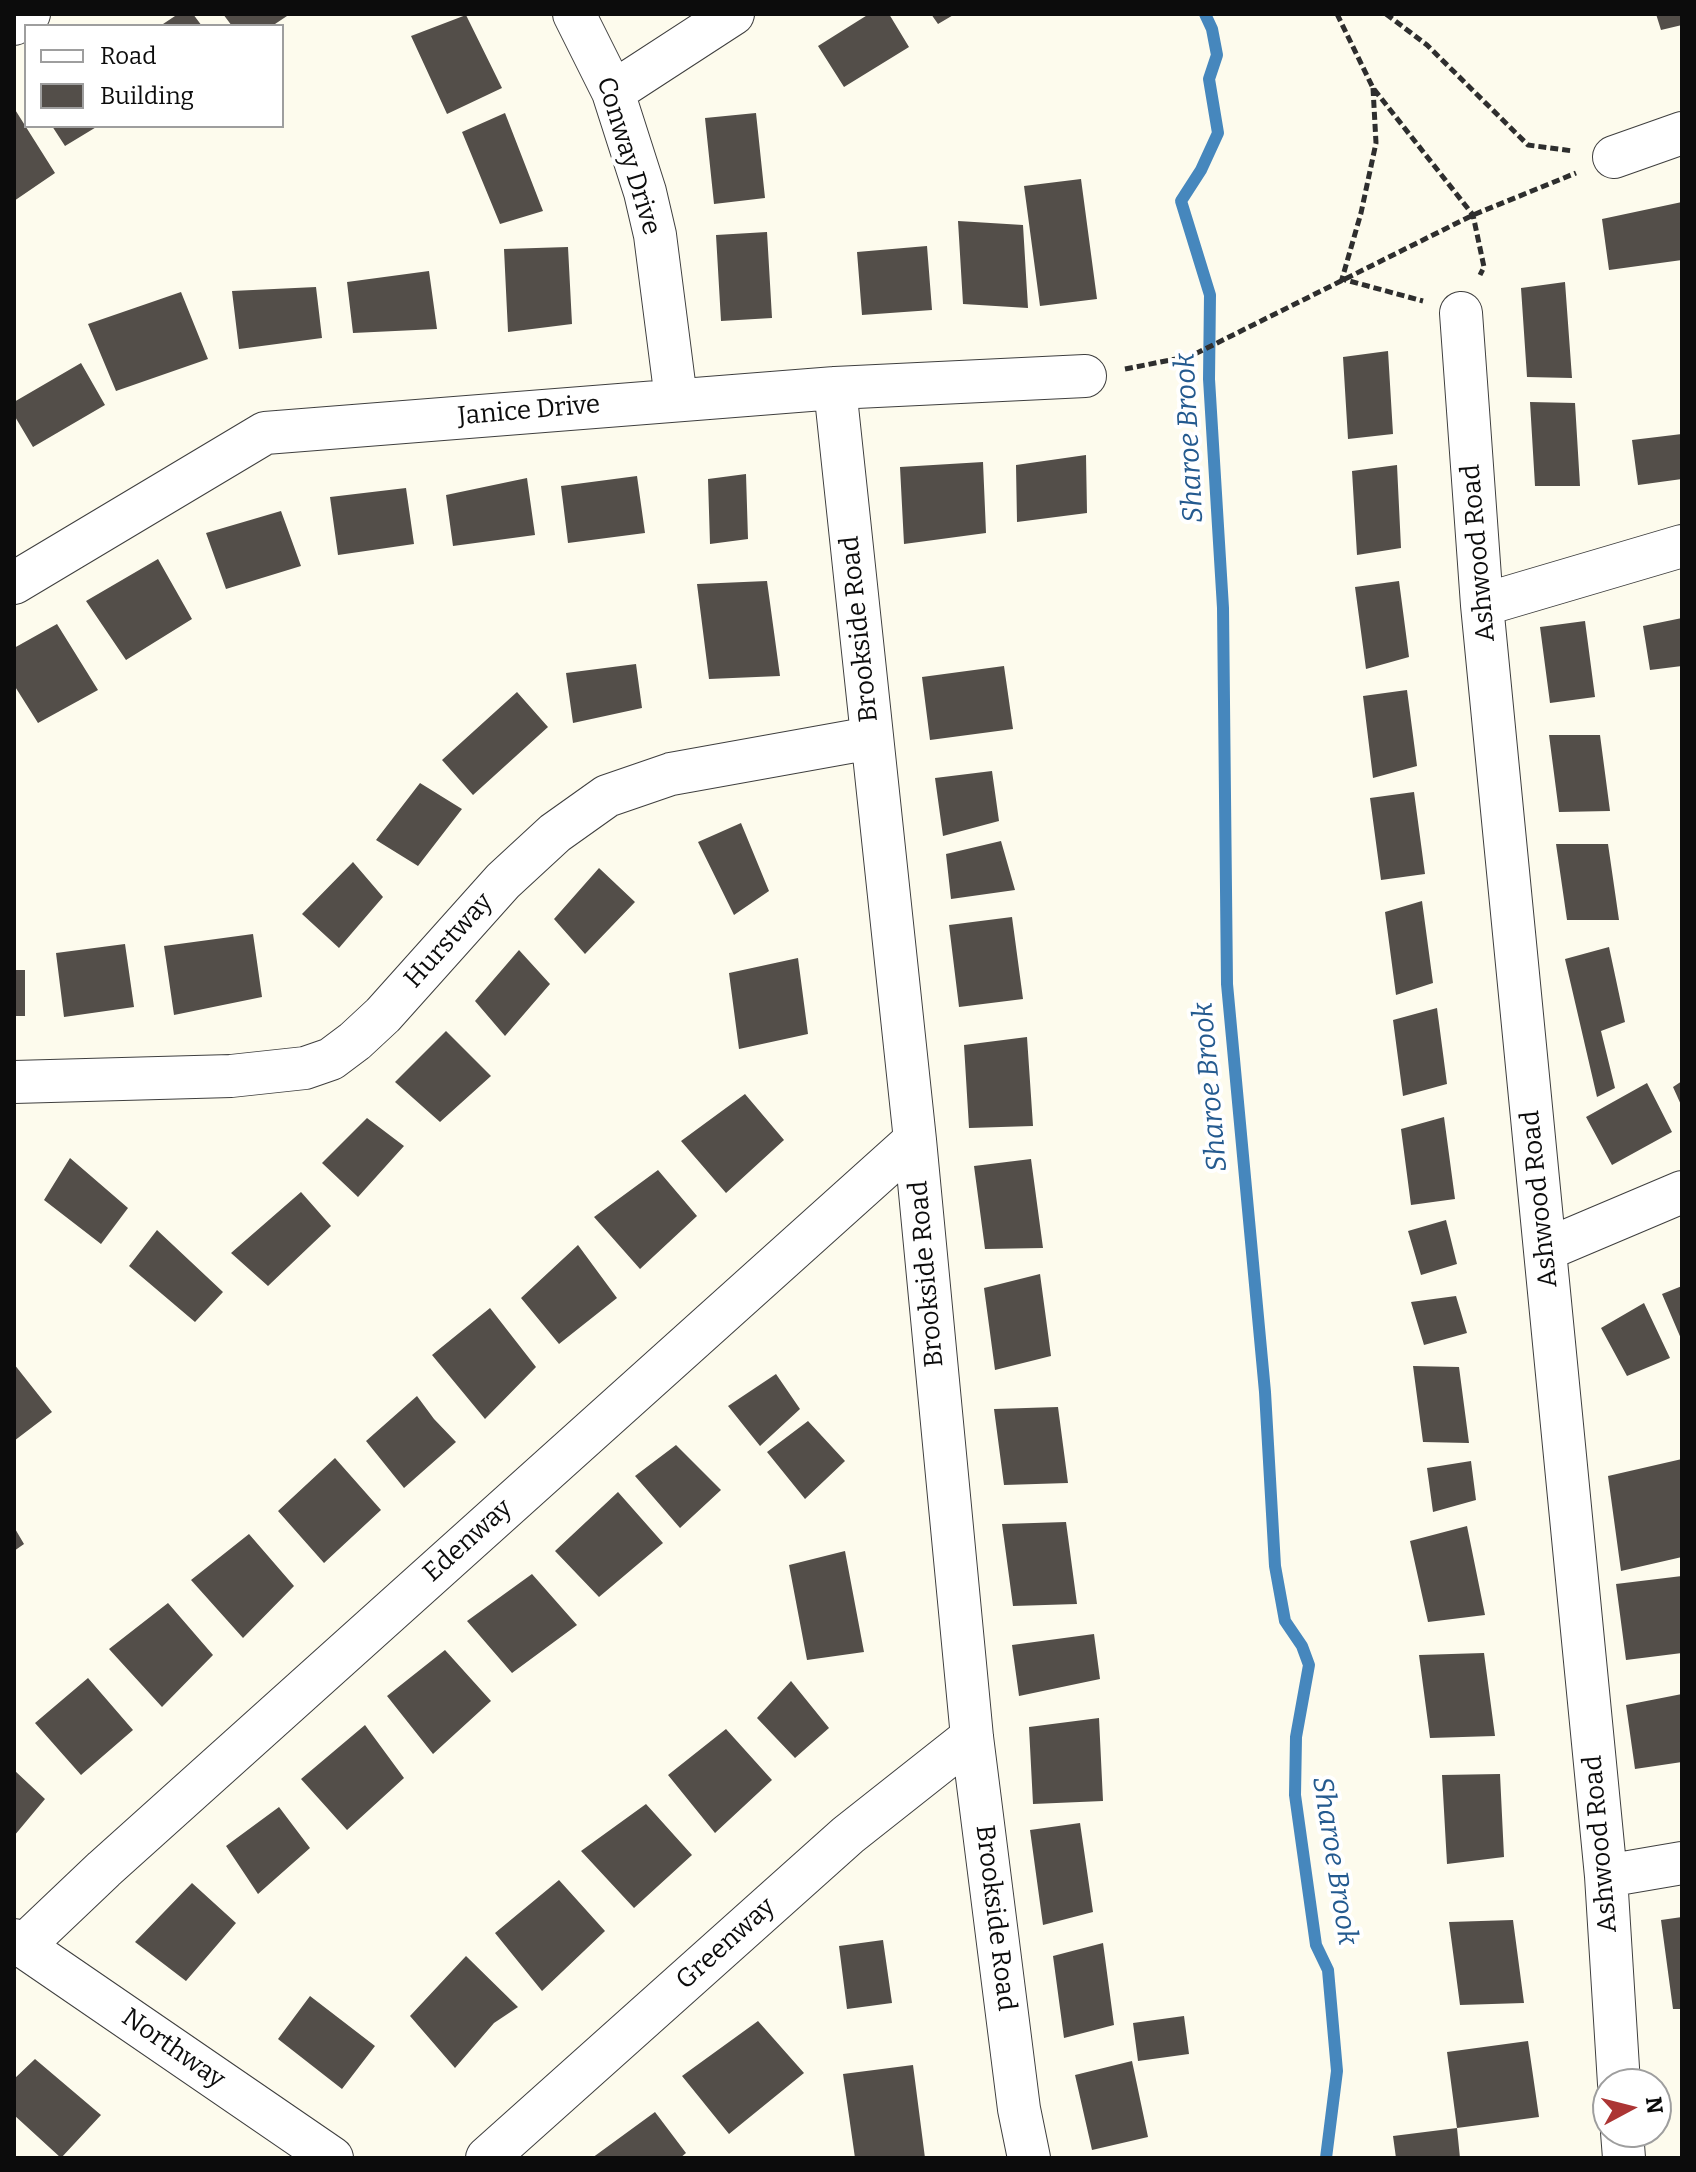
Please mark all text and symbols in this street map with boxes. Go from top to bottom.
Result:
legend [24,24,284,128]
text: Road [100,42,156,70]
street label: Conway Drive [589,73,667,239]
text: Building [100,82,194,110]
water label: Sharoe Brook [1169,352,1211,524]
street label: Janice Drive [456,389,602,433]
street label: Ashwood Road [1456,463,1502,643]
street label: Brookside Road [835,534,885,724]
street label: Hurstway [398,887,500,995]
water label: Sharoe Brook [1187,1001,1235,1173]
street label: Ashwood Road [1515,1109,1565,1289]
street label: Brookside Road [903,1179,951,1369]
street label: Edenway [417,1493,519,1589]
street label: Ashwood Road [1578,1754,1624,1934]
water label: Sharoe Brook [1304,1774,1364,1948]
street label: Brookside Road [968,1823,1022,2013]
street label: Greenway [670,1892,782,1996]
street label: Northway [115,2002,231,2096]
north arrow [1592,2068,1672,2148]
text: N [1640,2095,1669,2115]

